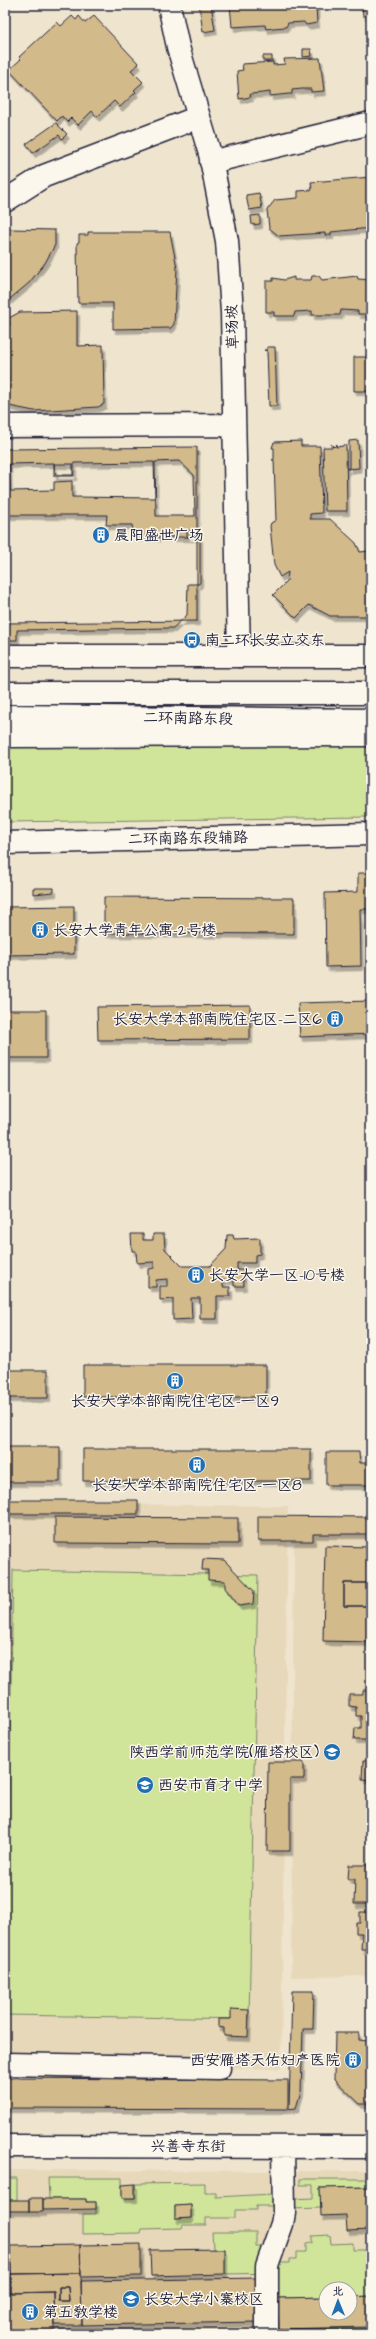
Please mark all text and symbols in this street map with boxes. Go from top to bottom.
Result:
street label: 草场坡 [221,304,244,350]
building icon: 晨阳盛世广场 [91,525,111,545]
place label: 晨阳盛世广场 [114,525,204,546]
bus stop icon: 南二环长安立交东 [182,630,202,650]
place label: 南二环长安立交东 [205,630,325,651]
street label: 二环南路东段 [143,707,233,730]
street label: 二环南路东段辅路 [128,827,248,850]
building icon: 长安大学青年公寓-2号楼 [30,920,50,940]
place label: 长安大学青年公寓-2号楼 [53,920,216,941]
place label: 长安大学本部南院住宅区-二区6 [113,1009,323,1030]
building icon: 长安大学本部南院住宅区-二区6 [325,1009,345,1029]
building icon: 长安大学一区-10号楼 [186,1265,206,1285]
place label: 长安大学一区-10号楼 [209,1265,345,1286]
building icon: 长安大学本部南院住宅区-一区9 [165,1371,185,1391]
place label: 长安大学本部南院住宅区-一区9 [71,1391,279,1412]
building icon: 长安大学本部南院住宅区-一区8 [187,1455,207,1475]
place label: 长安大学本部南院住宅区-一区8 [92,1475,302,1496]
place label: 陕西学前师范学院(雁塔校区) [129,1742,319,1763]
school or university icon: 陕西学前师范学院(雁塔校区) [322,1742,342,1762]
school or university icon: 西安市育才中学 [135,1775,155,1795]
place label: 西安市育才中学 [158,1775,263,1796]
place label: 西安雁塔天佑妇产医院 [190,2050,340,2071]
building icon: 西安雁塔天佑妇产医院 [343,2050,363,2070]
street label: 兴善寺东街 [150,2136,226,2157]
north arrow [318,2281,358,2321]
text: 北 [332,2284,343,2299]
school or university icon: 长安大学小寨校区 [121,2289,141,2309]
place label: 长安大学小寨校区 [144,2289,264,2310]
building icon: 第五教学楼 [20,2302,40,2322]
place label: 第五教学楼 [43,2302,118,2323]

